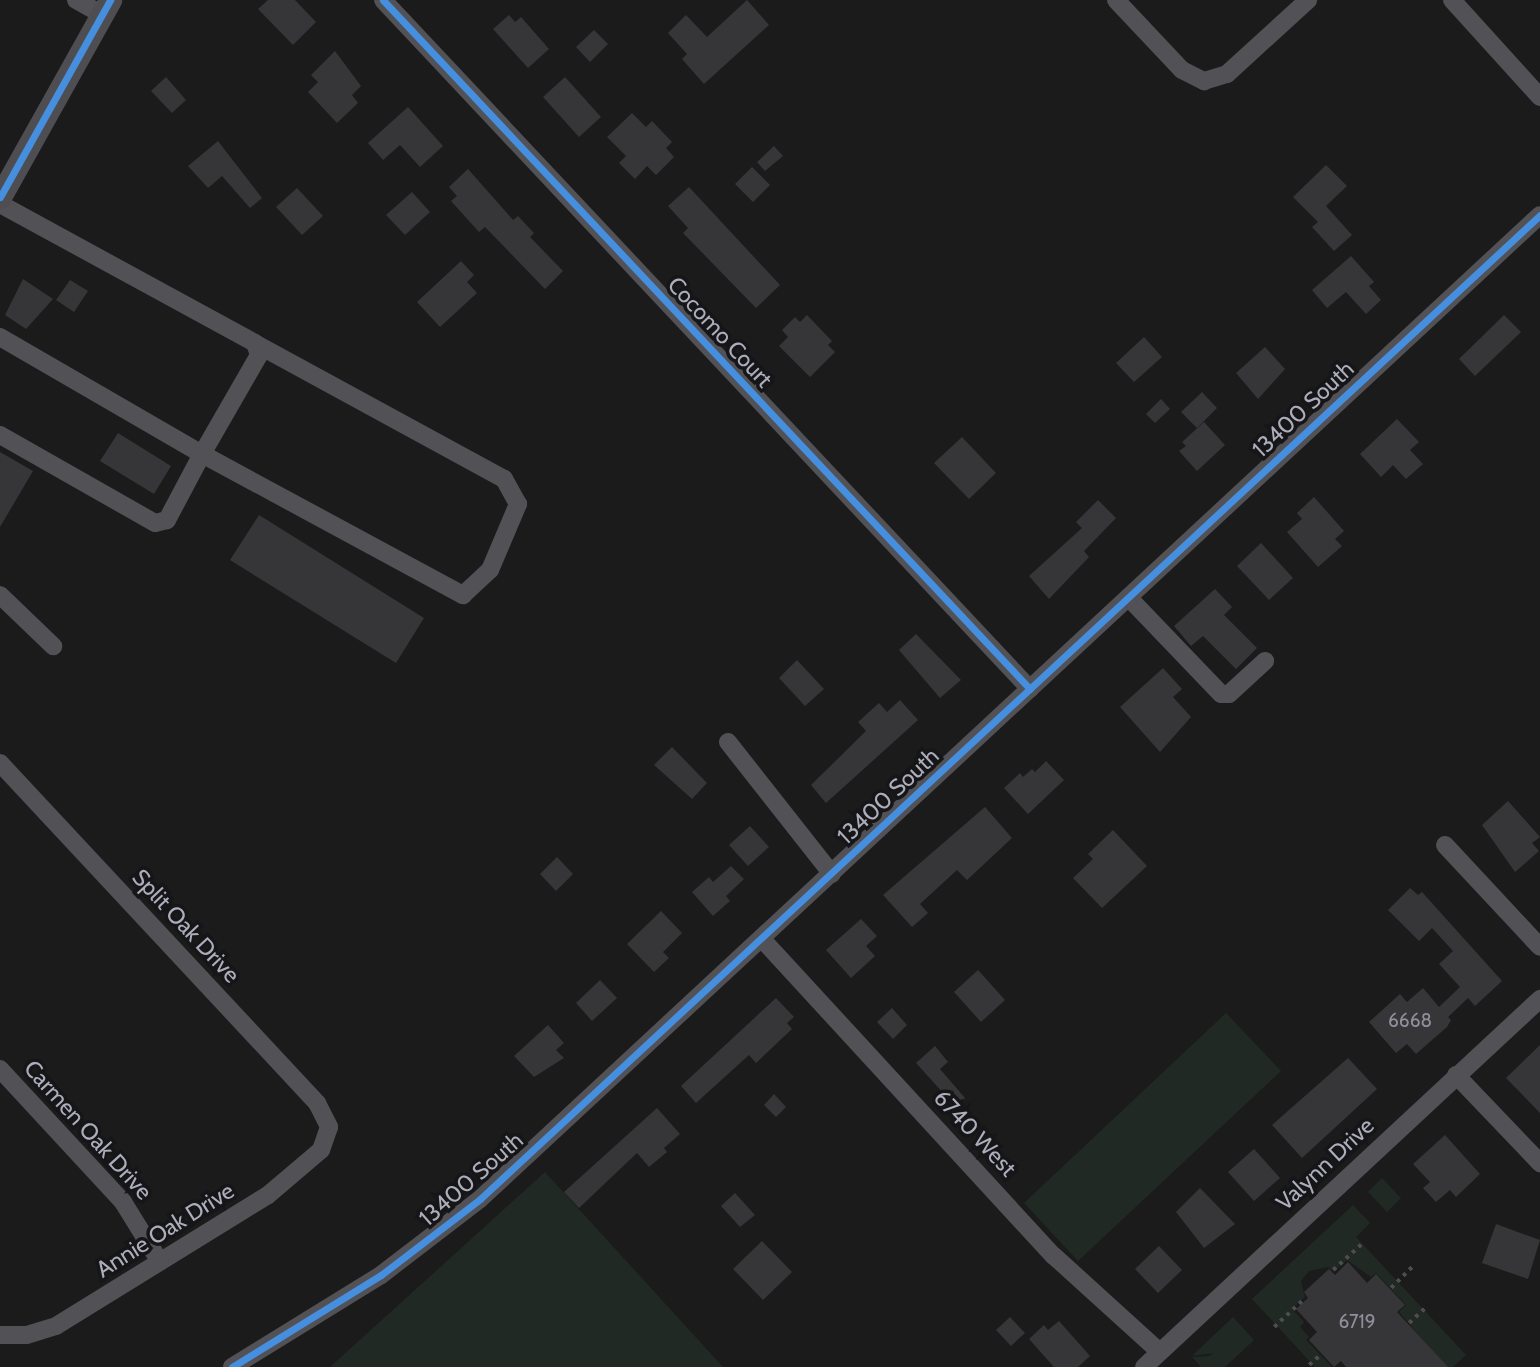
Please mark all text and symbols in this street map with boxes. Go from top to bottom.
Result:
street label: Cocomo Court [662,271,778,393]
street label: 13400 South [1246,355,1360,463]
street label: 13400 South [831,742,945,850]
street label: Split Oak Drive [126,864,246,988]
house number: 6668 [1388,1010,1432,1032]
street label: Carmen Oak Drive [18,1055,158,1205]
street label: 6740 West [928,1084,1022,1182]
street label: Valynn Drive [1270,1112,1380,1216]
street label: 13400 South [413,1126,529,1232]
street label: Annie Oak Drive [91,1177,239,1283]
house number: 6719 [1338,1311,1376,1333]

